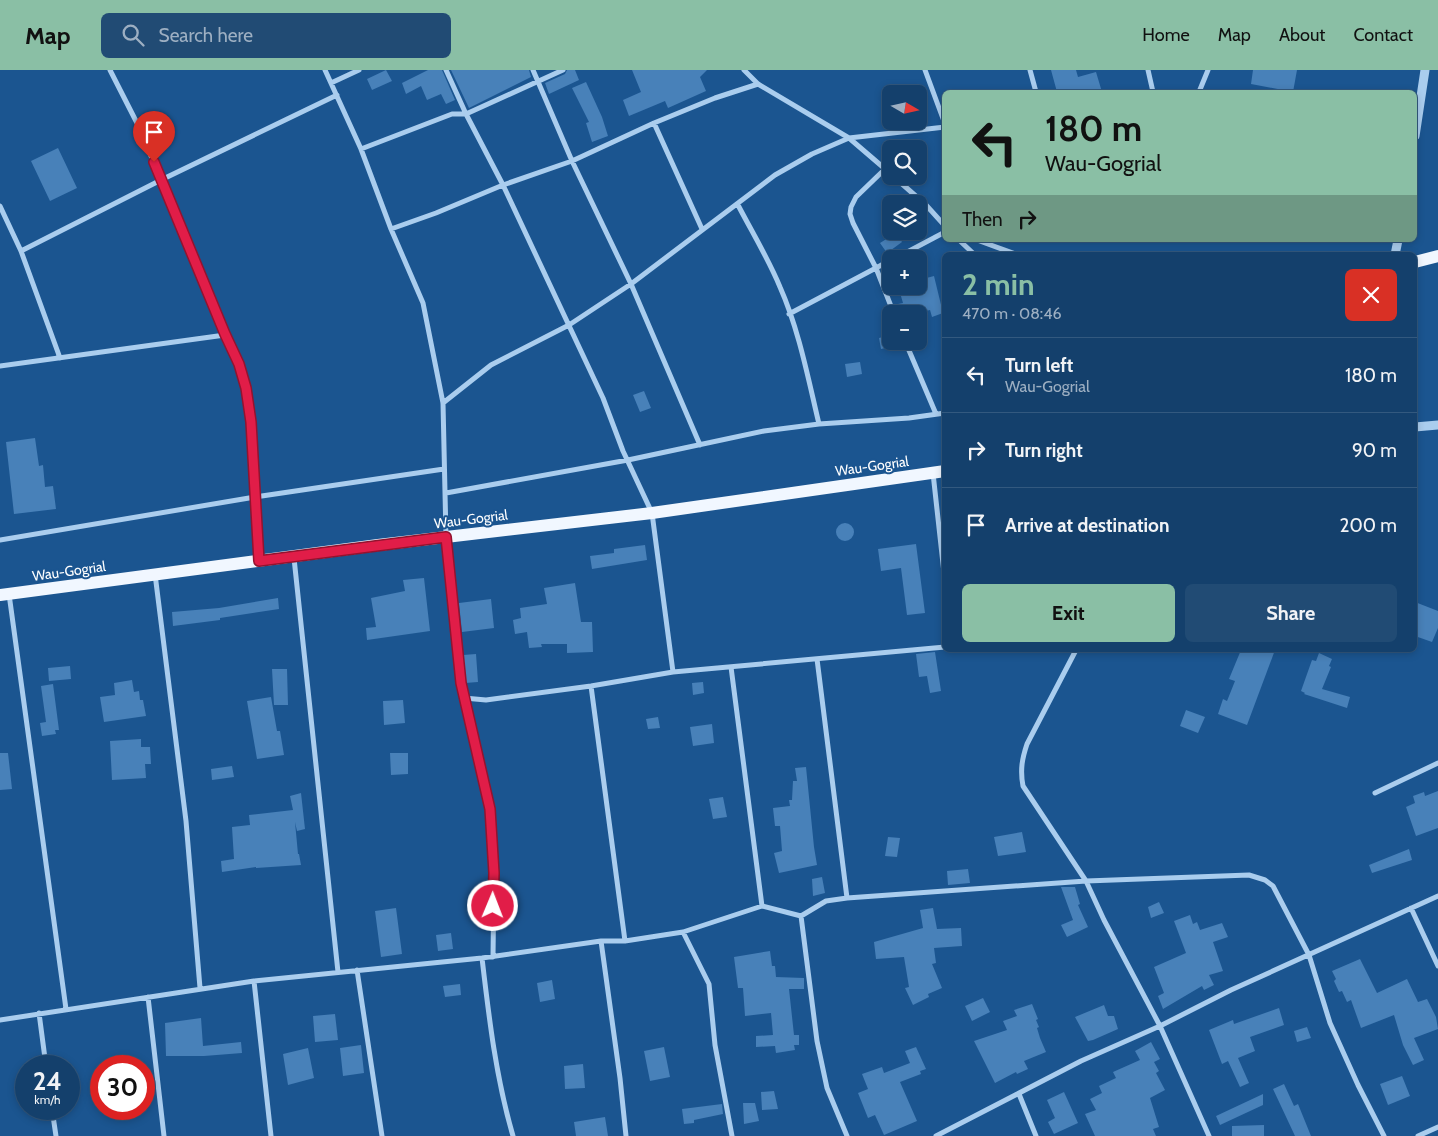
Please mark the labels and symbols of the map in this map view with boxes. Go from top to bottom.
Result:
north arrow [882,85,928,130]
pin [133,111,175,162]
street label: Wau-Gogrial [834,452,911,480]
street label: Wau-Gogrial [433,505,510,532]
street label: Wau-Gogrial [31,557,108,585]
position arrow [466,879,518,931]
speed limit sign: 30 [90,1055,155,1120]

